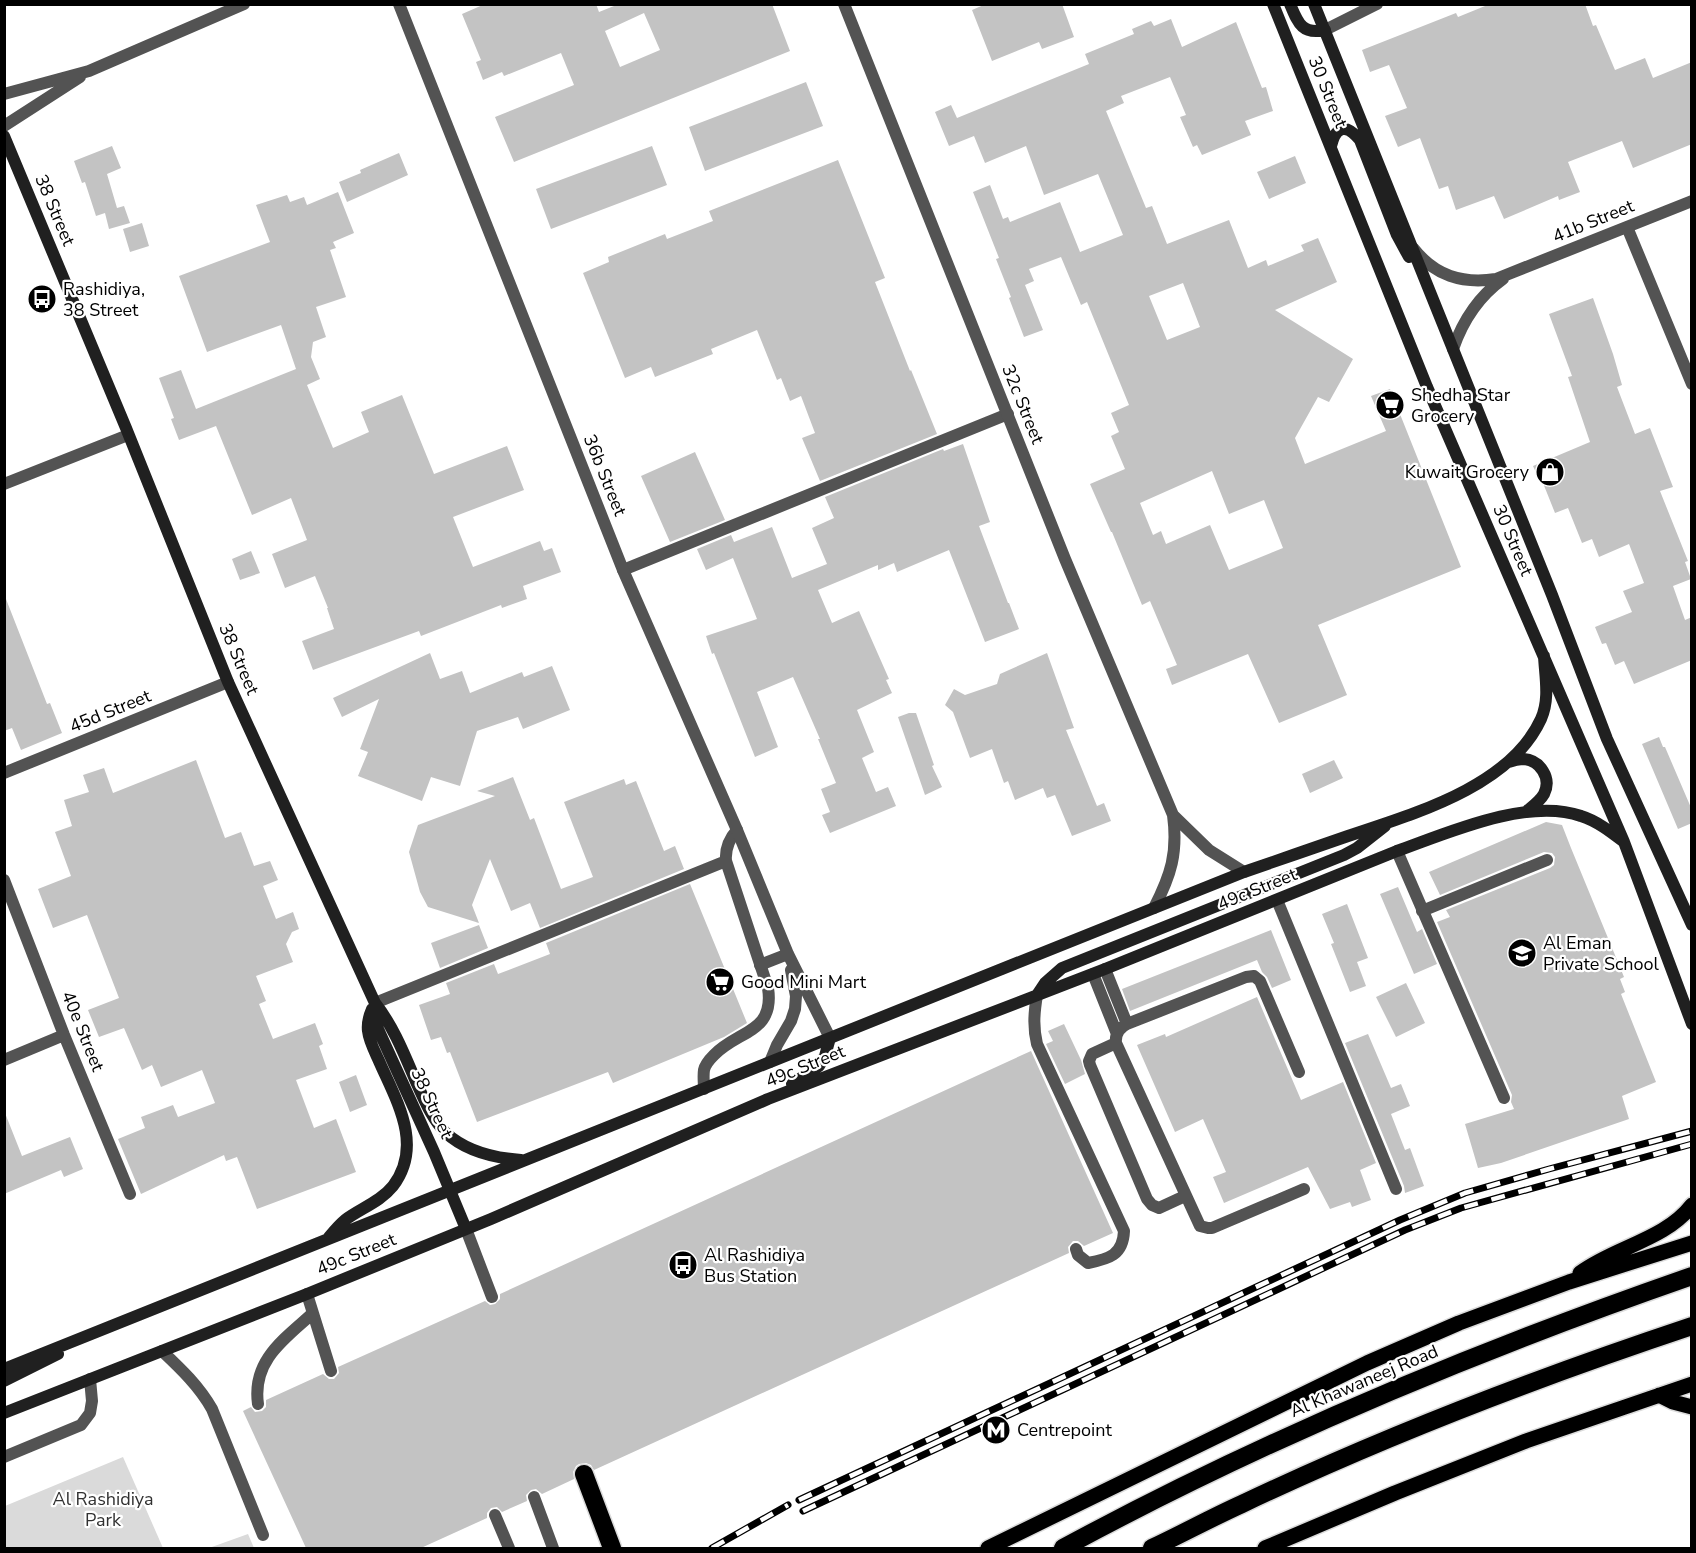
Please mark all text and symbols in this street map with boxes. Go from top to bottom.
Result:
street label: 30 Street [1303,53,1353,132]
street label: 38 Street [29,171,81,250]
street label: 41b Street [1549,194,1638,248]
place label: Rashidiya, 38 Street [63,277,145,322]
bus stop icon: Rashidiya, 38 Street [26,283,58,315]
street label: 32c Street [996,361,1050,448]
place label: Shedha Star Grocery [1411,383,1511,428]
supermarket icon: Shedha Star Grocery [1374,389,1406,421]
street label: 36b Street [578,431,632,520]
shop icon: Kuwait Grocery [1534,456,1566,488]
place label: Kuwait Grocery [1405,460,1530,484]
street label: 30 Street [1487,501,1539,580]
street label: 38 Street [213,620,265,699]
street label: 45d Street [66,684,155,738]
street label: 49c Street [1214,862,1301,916]
place label: Al Eman Private School [1543,931,1660,976]
school or university icon: Al Eman Private School [1506,937,1538,969]
supermarket icon: Good Mini Mart [704,966,736,998]
place label: Good Mini Mart [741,970,867,994]
street label: 40e Street [56,987,110,1076]
street label: 49c Street [762,1039,849,1093]
street label: 38 Street [405,1064,459,1143]
street label: 49c Street [313,1227,400,1281]
place label: Al Rashidiya Bus Station [704,1243,805,1288]
bus stop icon: Al Rashidiya Bus Station [667,1249,699,1281]
street label: Al Khawaneej Road [1286,1339,1442,1423]
metro station icon: Centrepoint [980,1414,1012,1446]
place label: Centrepoint [1017,1418,1112,1442]
park label: Al Rashidiya Park [53,1487,153,1532]

